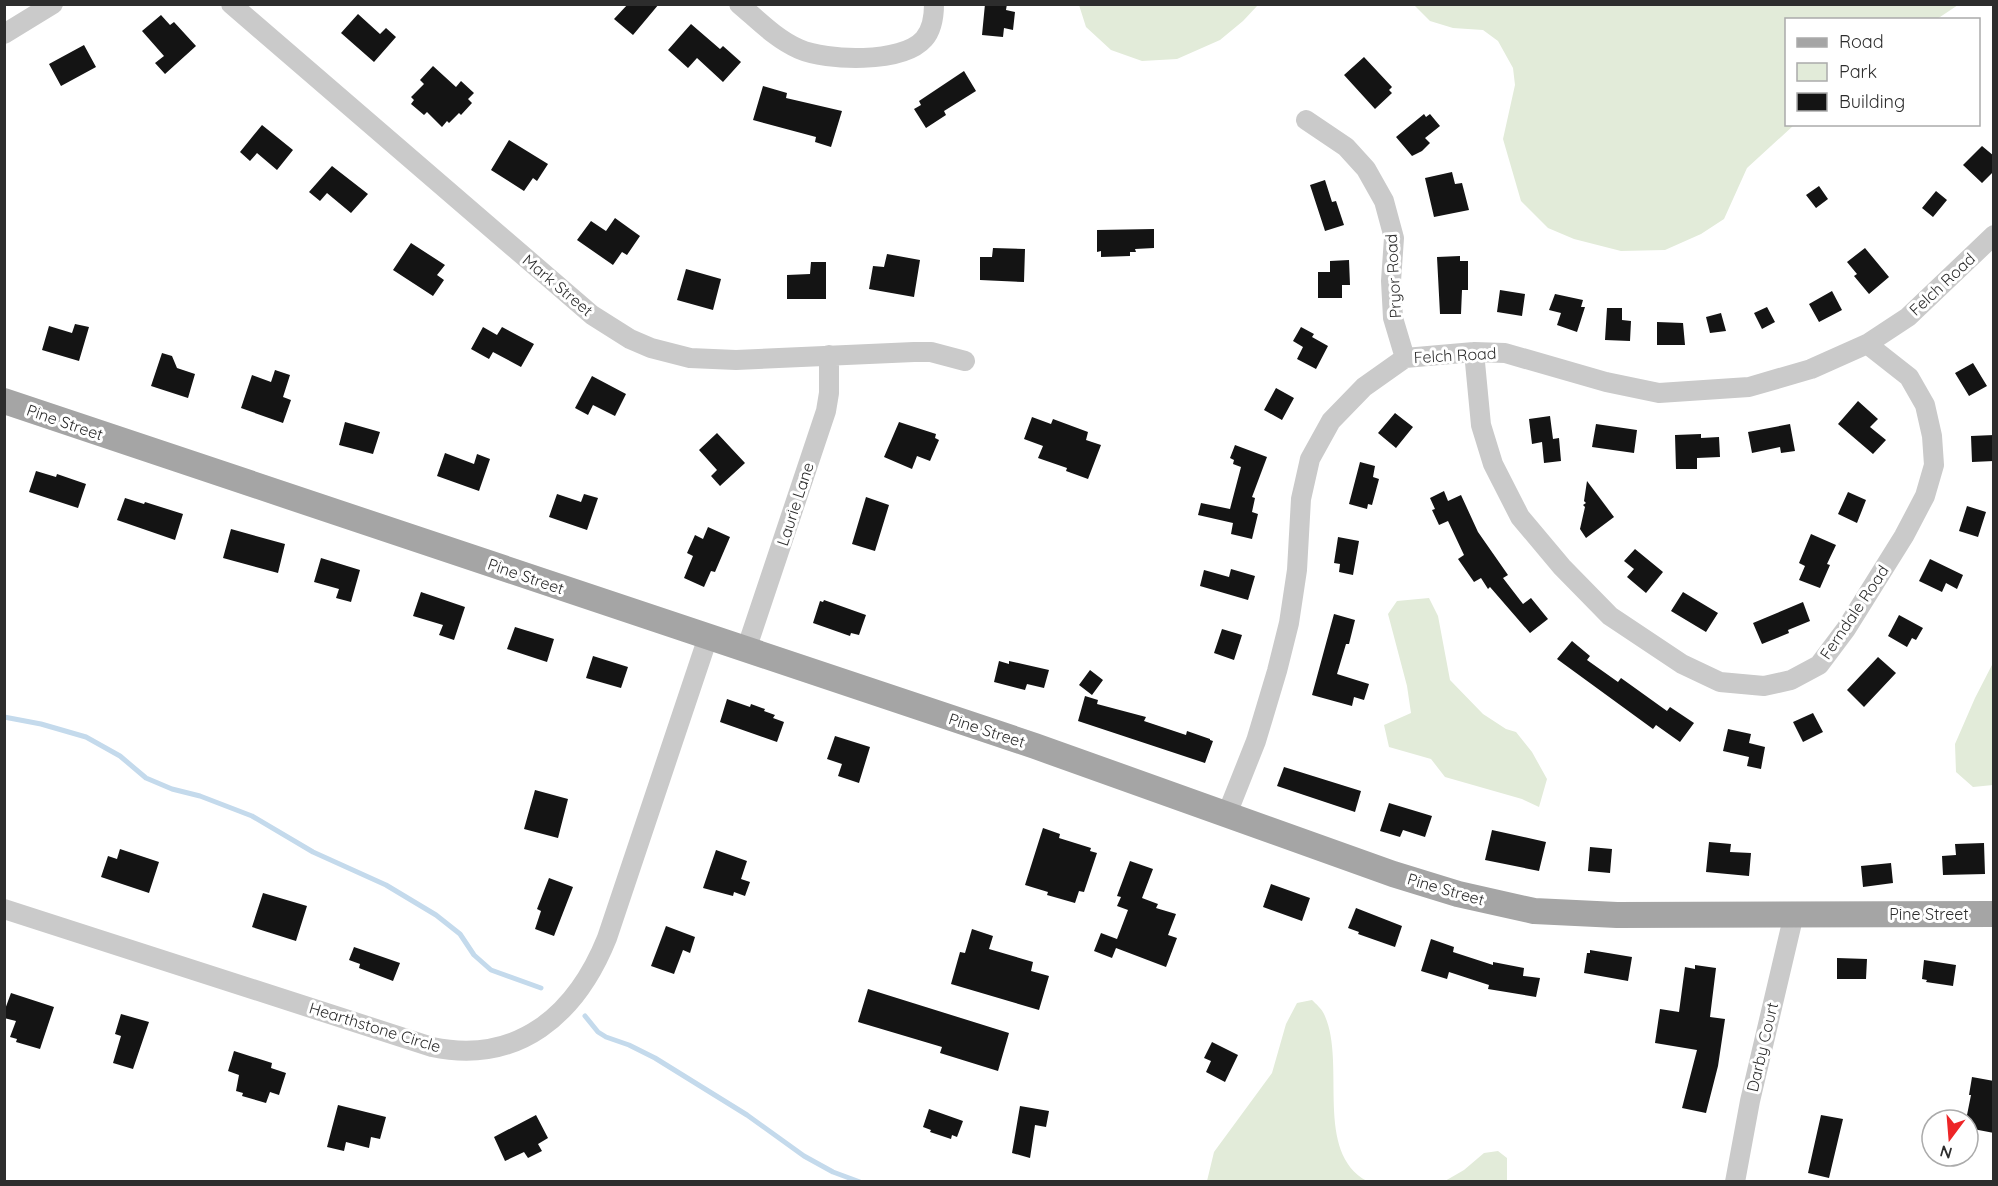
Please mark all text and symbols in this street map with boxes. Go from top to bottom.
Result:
legend [1785,18,1980,126]
text: Road [1839,30,1884,53]
text: Park [1839,60,1877,83]
text: Building [1839,90,1905,113]
street label: Pryor Road [1381,233,1405,319]
street label: Felch Road [1905,248,1979,320]
street label: Mark Street [519,250,597,320]
street label: Felch Road [1413,343,1497,367]
street label: Pine Street [24,400,106,444]
street label: Laurie Lane [772,460,818,548]
street label: Pine Street [485,554,567,598]
street label: Ferndale Road [1815,561,1893,663]
street label: Pine Street [946,708,1028,752]
street label: Pine Street [1405,868,1487,910]
street label: Pine Street [1889,904,1969,924]
street label: Hearthstone Circle [307,997,443,1057]
street label: Darby Court [1742,1000,1782,1094]
north arrow [1920,1108,1980,1168]
text: N [1937,1141,1954,1164]

